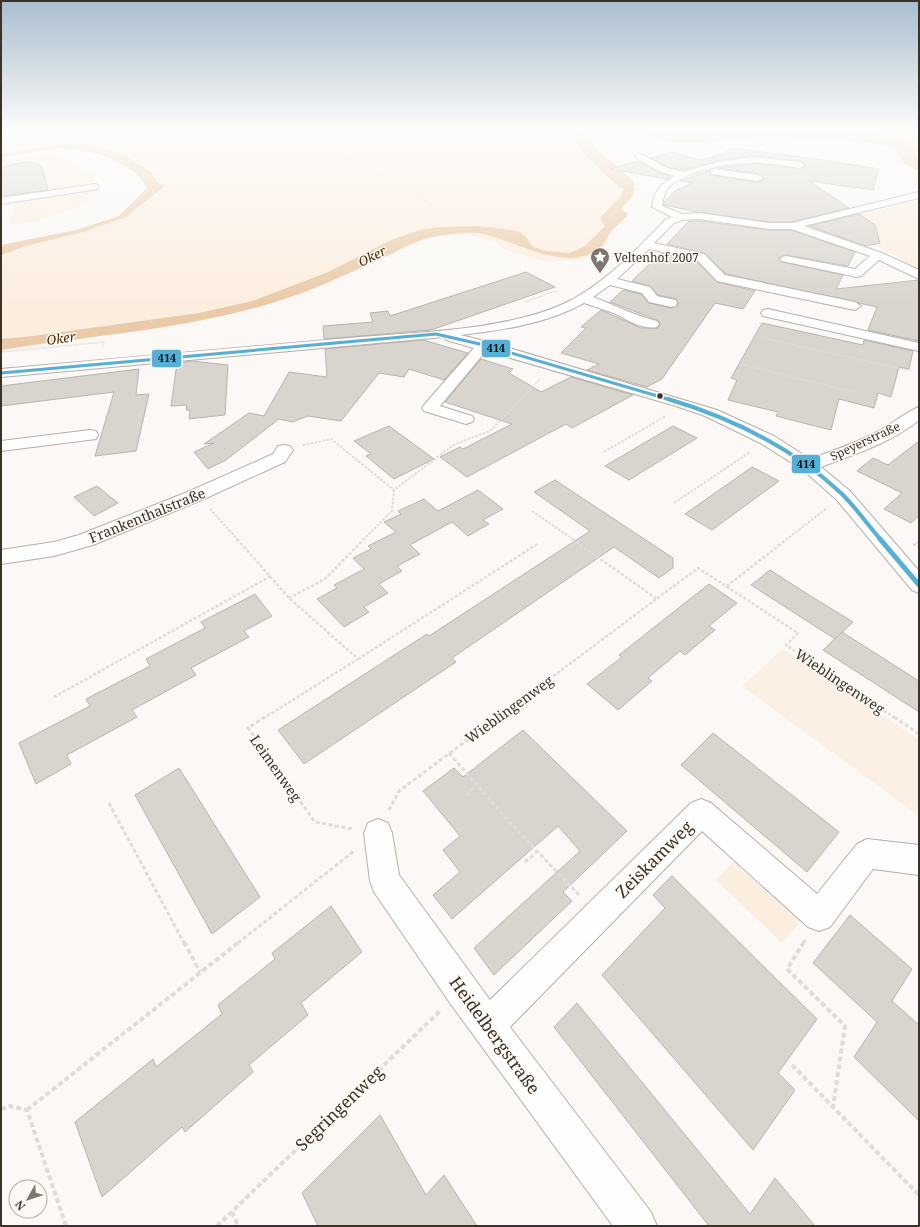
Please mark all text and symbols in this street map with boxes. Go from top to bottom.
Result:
water label: Oker [355,241,390,271]
place icon: Veltenhof 2007 [589,246,611,274]
place label: Veltenhof 2007 [614,249,699,266]
water label: Oker [45,327,78,349]
line badge: 414 [481,339,511,358]
text: 414 [487,340,505,355]
line badge: 414 [151,349,182,368]
text: 414 [158,350,176,365]
unlabelled marker [655,391,665,401]
street label: Speyerstraße [827,417,903,465]
line badge: 414 [791,454,821,474]
text: 414 [797,456,815,471]
street label: Frankenthalstraße [86,483,208,547]
street label: Wieblingenweg [791,644,889,718]
street label: Wieblingenweg [461,670,557,747]
street label: Leimenweg [246,731,306,806]
street label: Zeiskamweg [610,815,698,903]
street label: Heidelbergstraße [444,971,546,1099]
street label: Segringenweg [290,1060,388,1156]
north arrow [8,1179,48,1219]
text: N [11,1197,28,1214]

